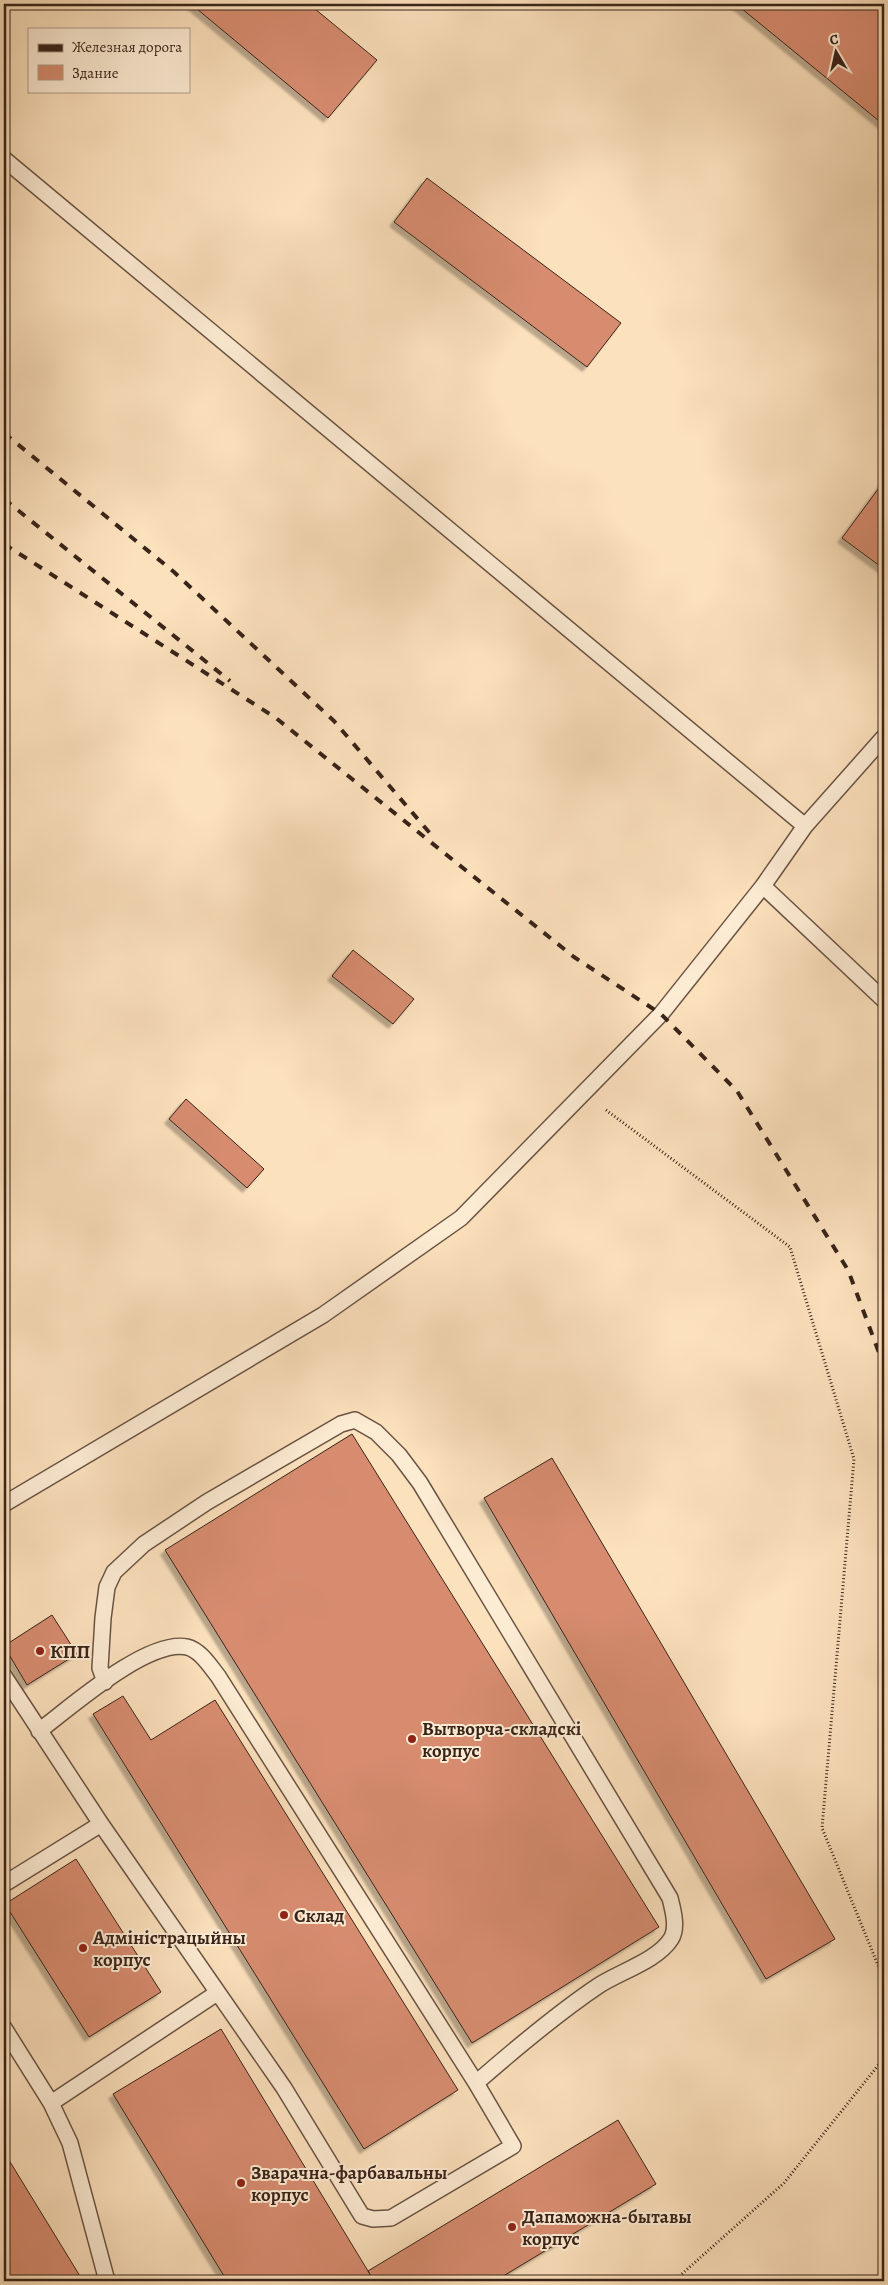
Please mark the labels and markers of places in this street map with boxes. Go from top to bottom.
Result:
place label: КПП [50,1639,90,1665]
marker: КПП [34,1645,46,1657]
place label: Вытворча-складскі корпус [422,1716,582,1764]
marker: Вытворча-складскі корпус [406,1733,418,1745]
place label: Склад [294,1903,344,1929]
marker: Склад [278,1909,290,1921]
place label: Адміністрацыйны корпус [92,1925,246,1973]
marker: Адміністрацыйны корпус [77,1942,89,1954]
place label: Зварачна-фарбавальны корпус [251,2160,447,2208]
marker: Зварачна-фарбавальны корпус [235,2177,247,2189]
place label: Дапаможна-бытавы корпус [522,2204,692,2252]
marker: Дапаможна-бытавы корпус [506,2221,518,2233]

